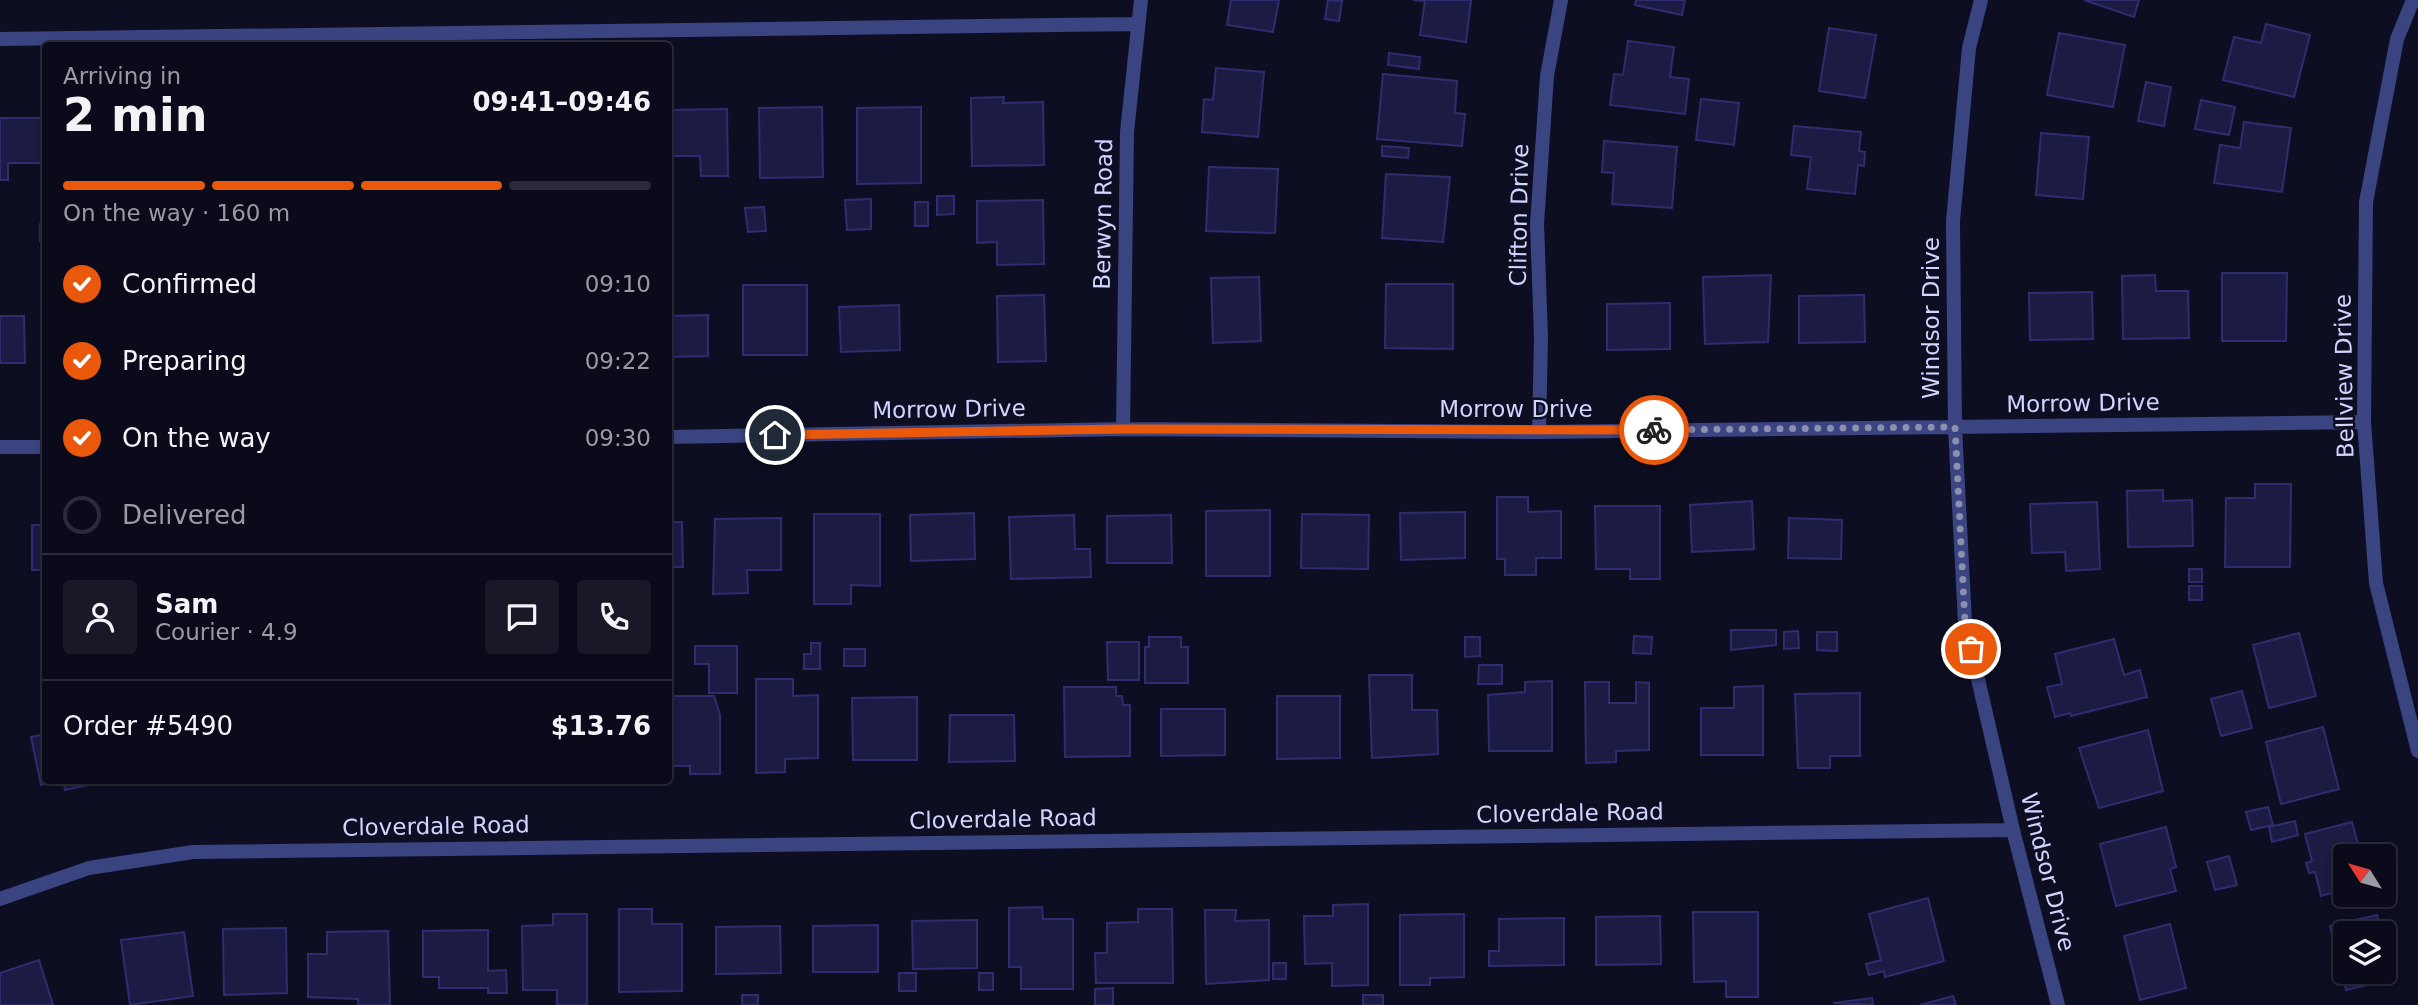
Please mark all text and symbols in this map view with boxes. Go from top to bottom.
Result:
text: Arriving in [63,63,181,89]
text: 09:41–09:46 [472,87,651,117]
text: 2 min [63,88,207,142]
street label: Berwyn Road [1089,138,1117,290]
street label: Clifton Drive [1505,143,1533,287]
text: On the way · 160 m [63,200,290,226]
street label: Windsor Drive [1918,237,1944,399]
icon: check [63,265,101,303]
text: Confirmed [122,269,257,299]
text: 09:10 [585,271,651,297]
street label: Bellview Drive [2330,294,2358,458]
icon: check [63,342,101,380]
text: Preparing [122,346,247,376]
text: 09:22 [585,348,651,374]
street label: Morrow Drive [2006,389,2160,417]
street label: Morrow Drive [872,395,1026,423]
courier [1619,395,1689,465]
street label: Morrow Drive [1439,396,1593,422]
pin [745,405,805,465]
icon: bike [1635,411,1673,449]
icon: home [756,416,794,454]
icon: check [63,419,101,457]
text: On the way [122,423,271,453]
text: 09:30 [585,425,651,451]
text: Delivered [122,500,246,530]
button: person [63,580,137,654]
button: chat [485,580,559,654]
button: phone [577,580,651,654]
text: Sam [155,589,218,619]
text: Courier · 4.9 [155,619,298,645]
pin [1941,619,2001,679]
icon: bag [1952,630,1990,668]
text: Order #5490 [63,711,233,741]
text: $13.76 [551,711,651,741]
street label: Windsor Drive [2016,790,2080,954]
street label: Cloverdale Road [1476,798,1664,828]
street label: Cloverdale Road [909,804,1097,834]
street label: Cloverdale Road [342,811,530,841]
north arrow [2333,844,2396,906]
map controls [2333,844,2396,984]
button: layers [2333,921,2396,984]

